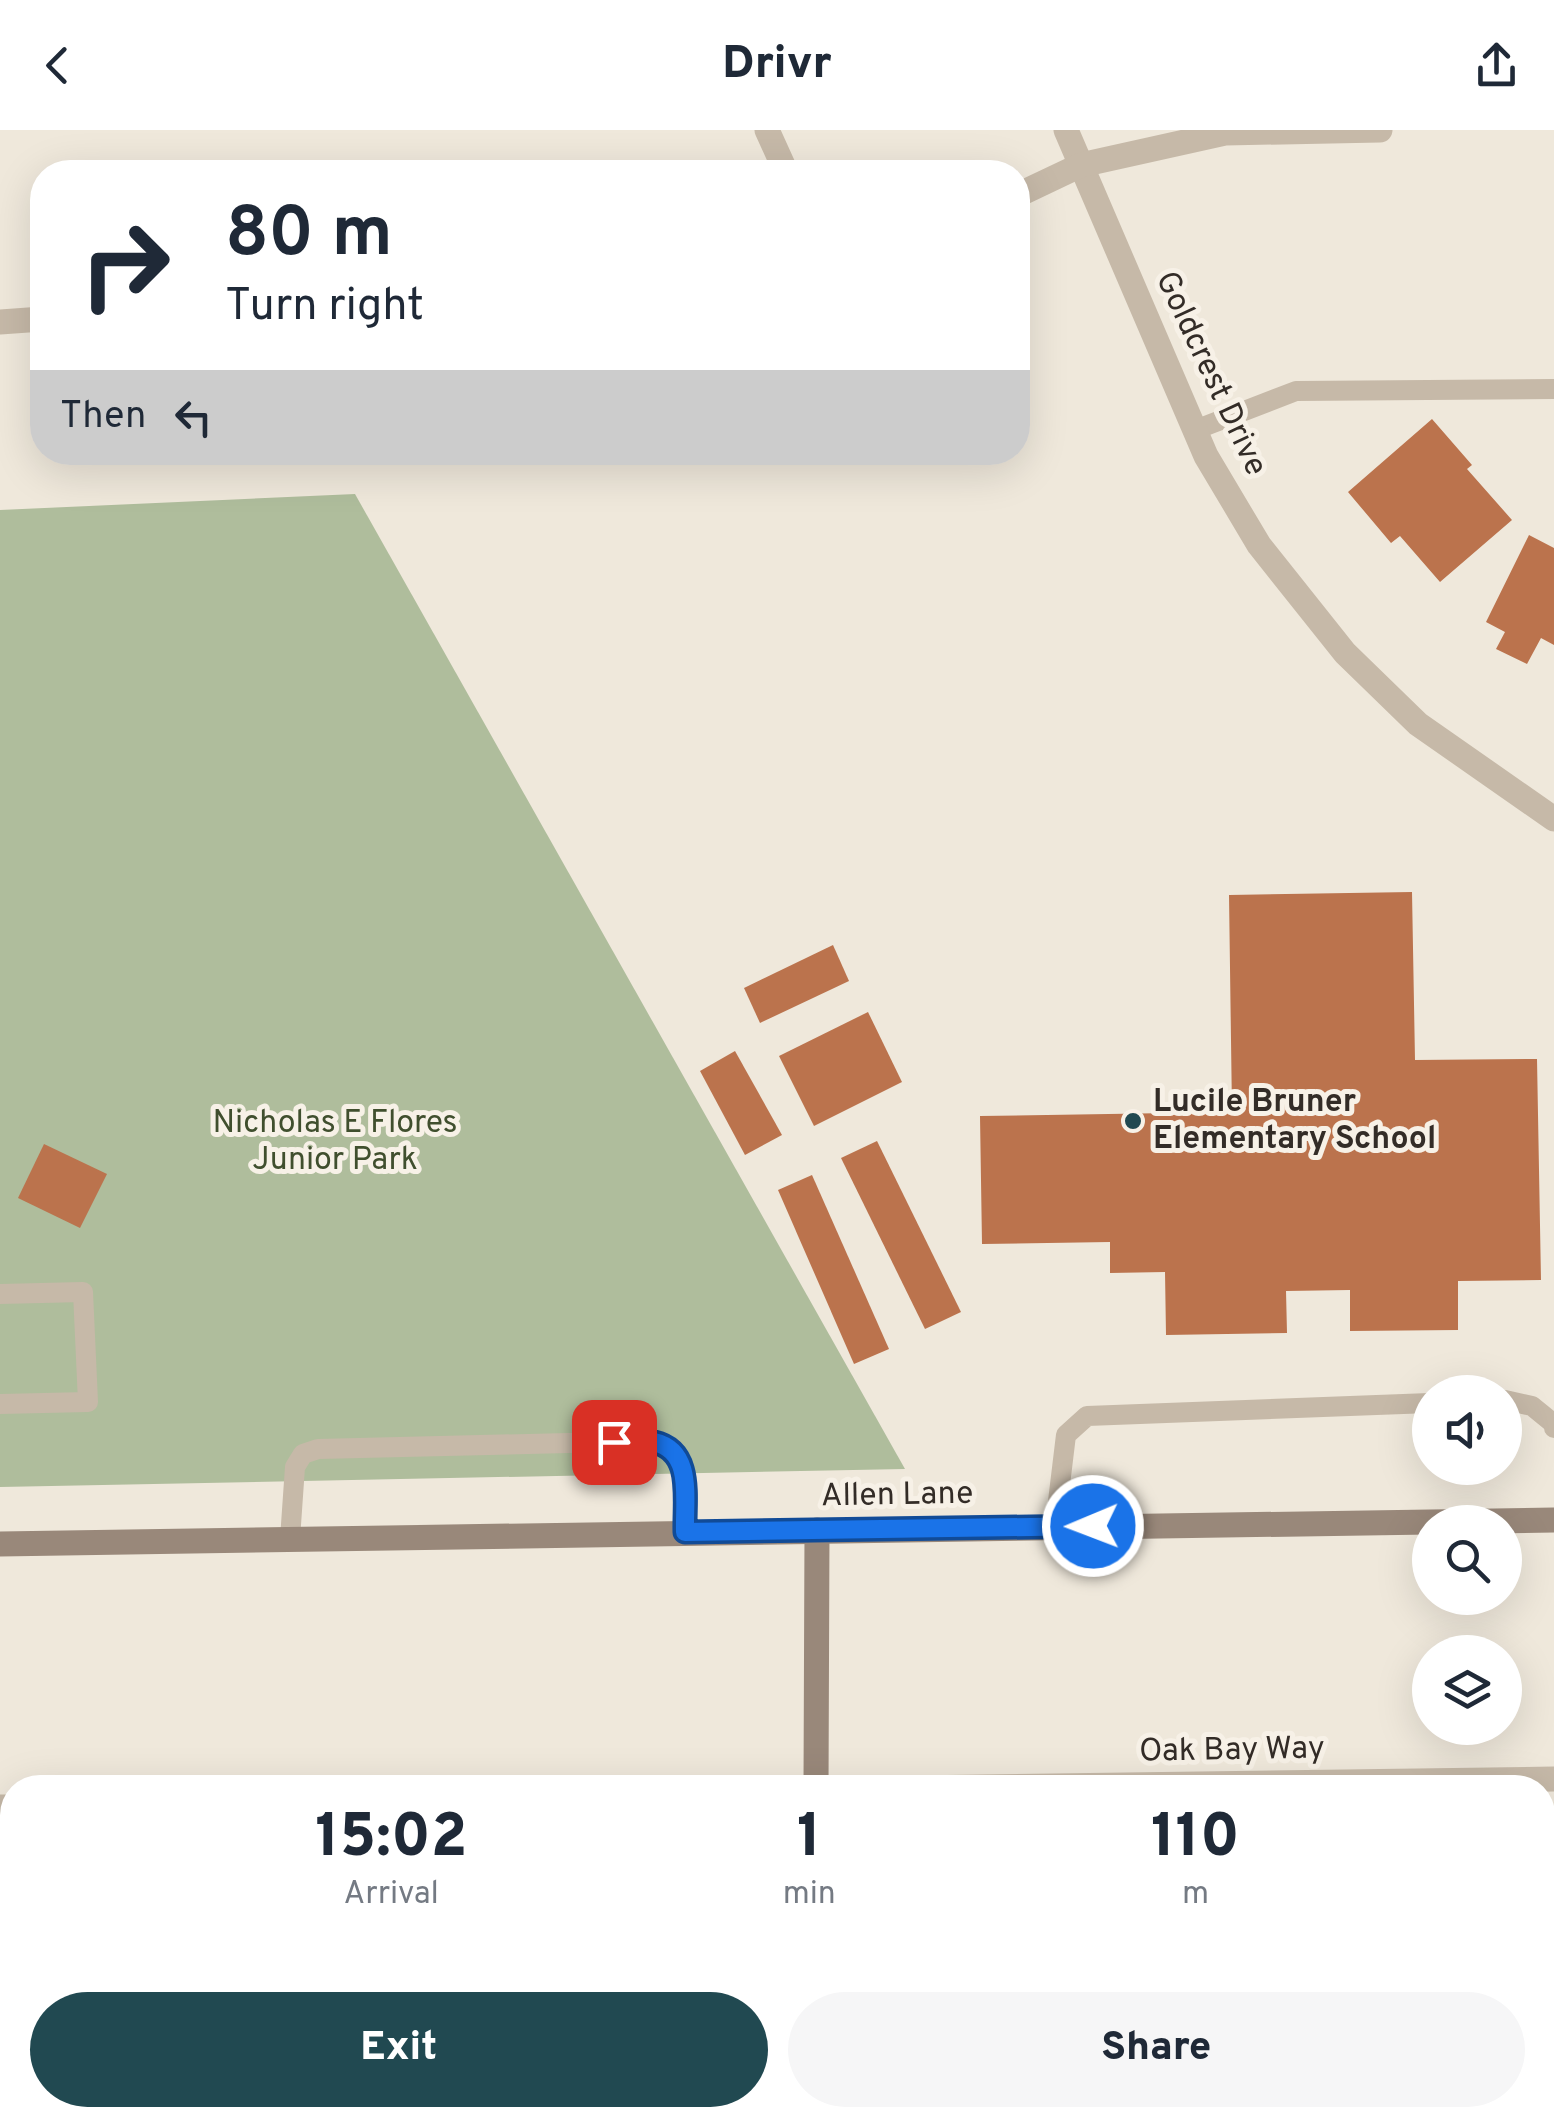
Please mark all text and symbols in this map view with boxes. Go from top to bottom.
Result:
text: Drivr [722,37,832,94]
icon: back [30,38,85,93]
icon: share [1469,38,1524,93]
text: 80 m [225,192,393,281]
icon: right [60,200,190,330]
street label: Goldcrest Drive [1145,265,1275,483]
text: Turn right [225,279,424,336]
icon: left [166,390,221,445]
text: Then [60,393,146,442]
place label: Lucile Bruner Elementary School [1153,1083,1436,1160]
park label: Nicholas E Flores Junior Park [212,1104,458,1181]
marker: Lucile Bruner Elementary School [1122,1110,1144,1132]
map controls [1412,1375,1522,1745]
button: sound [1412,1375,1522,1485]
pin [572,1400,657,1485]
icon: arrive [587,1415,642,1470]
position arrow [1041,1474,1145,1578]
street label: Allen Lane [820,1475,974,1517]
button: search [1412,1505,1522,1615]
button: layers [1412,1635,1522,1745]
street label: Oak Bay Way [1139,1729,1325,1773]
text: 15:02 [315,1802,468,1878]
text: 1 [797,1802,822,1878]
text: 110 [1151,1802,1240,1878]
text: Arrival [344,1875,439,1915]
text: min [783,1875,836,1915]
text: m [1182,1875,1209,1915]
button: Exit [30,1992,768,2107]
button: Share [788,1992,1525,2107]

